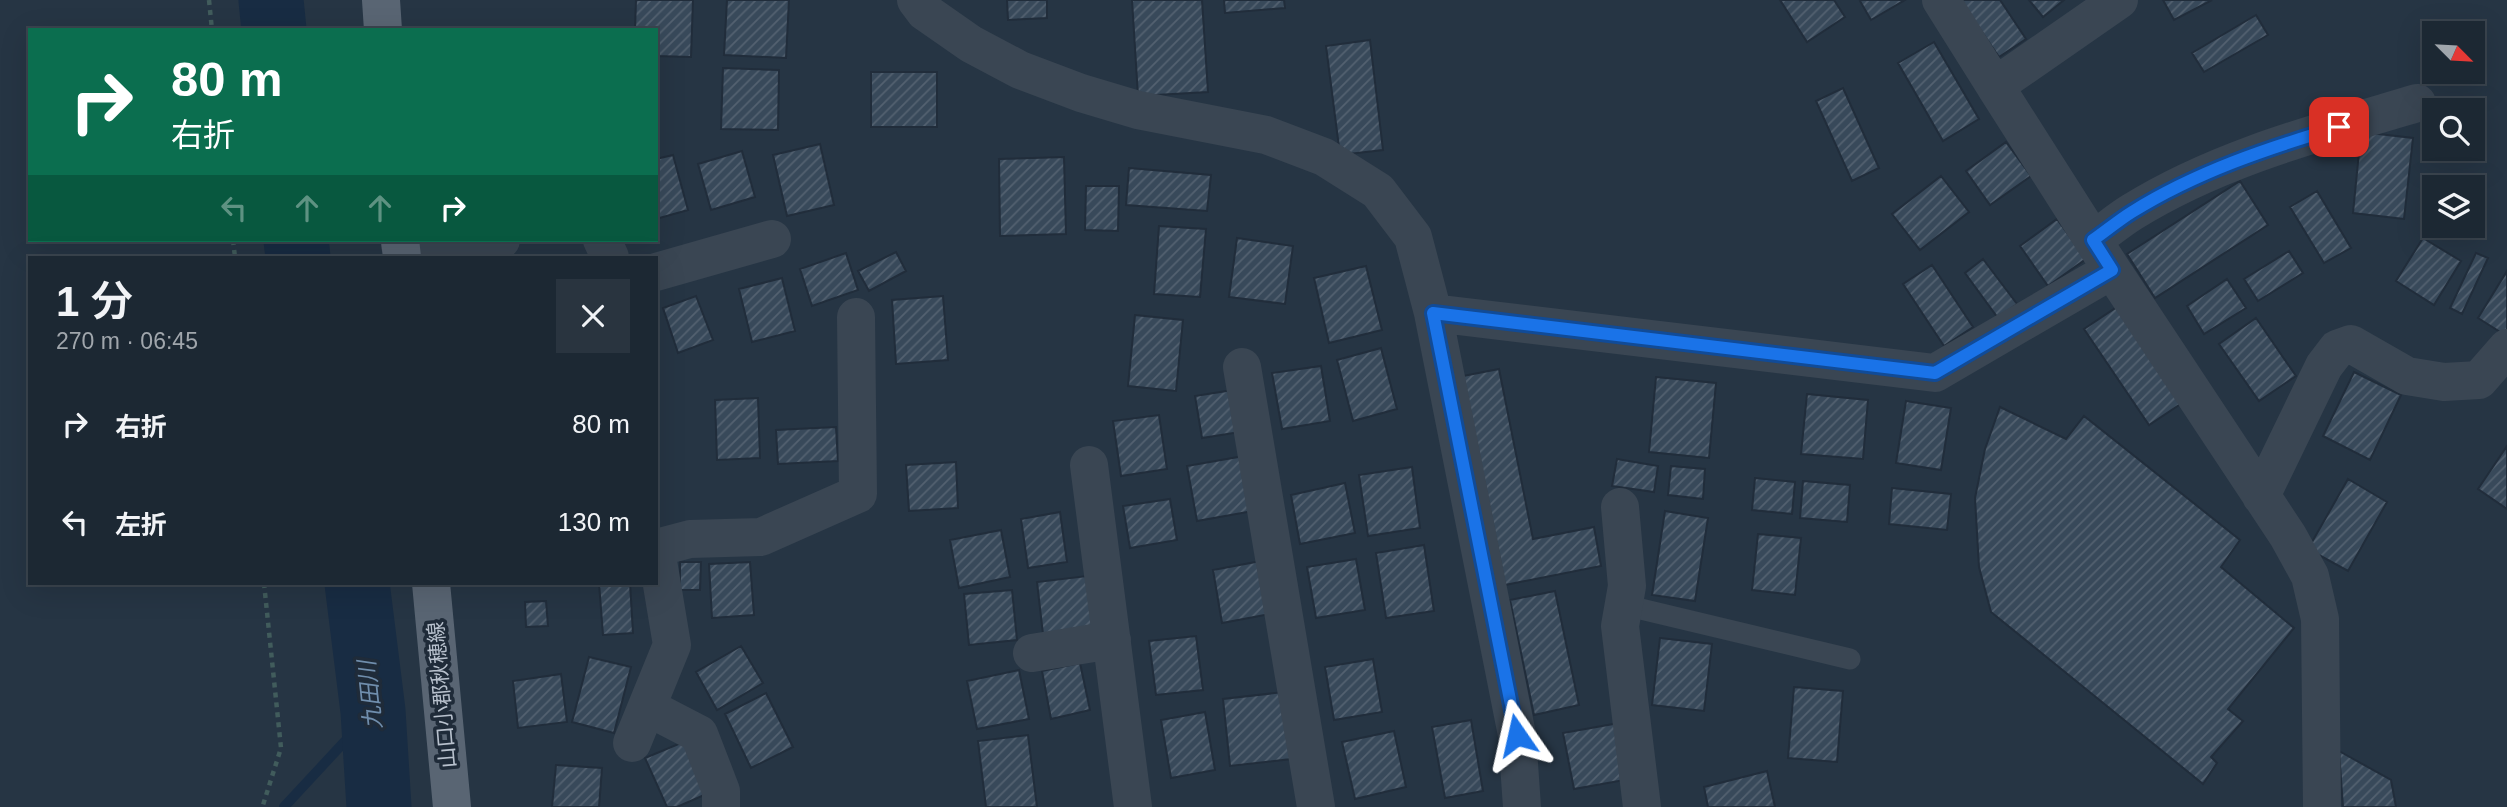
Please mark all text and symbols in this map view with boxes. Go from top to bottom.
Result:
north arrow [2422,21,2485,84]
map controls [2422,21,2485,238]
text: 80 m [171,52,283,106]
icon: right [56,56,147,147]
pin [2309,97,2369,157]
button: search [2422,98,2485,161]
icon: arrive [2320,108,2358,146]
text: 右折 [171,117,235,153]
button: layers [2422,175,2485,238]
icon: left [215,189,253,227]
icon: ahead [288,189,326,227]
icon: ahead [361,189,399,227]
icon: right [434,189,472,227]
text: 1 分 [56,278,133,325]
button: close [556,279,630,353]
text: 270 m · 06:45 [56,328,198,354]
icon: right [56,405,94,443]
text: 80 m [572,409,630,439]
text: 右折 [115,412,167,442]
icon: left [56,503,94,541]
text: 130 m [558,507,630,537]
text: 左折 [115,510,167,540]
street label: 山口小郡秋穂線 [424,621,459,769]
water label: 九田川 [353,656,387,731]
position arrow [1480,698,1554,772]

